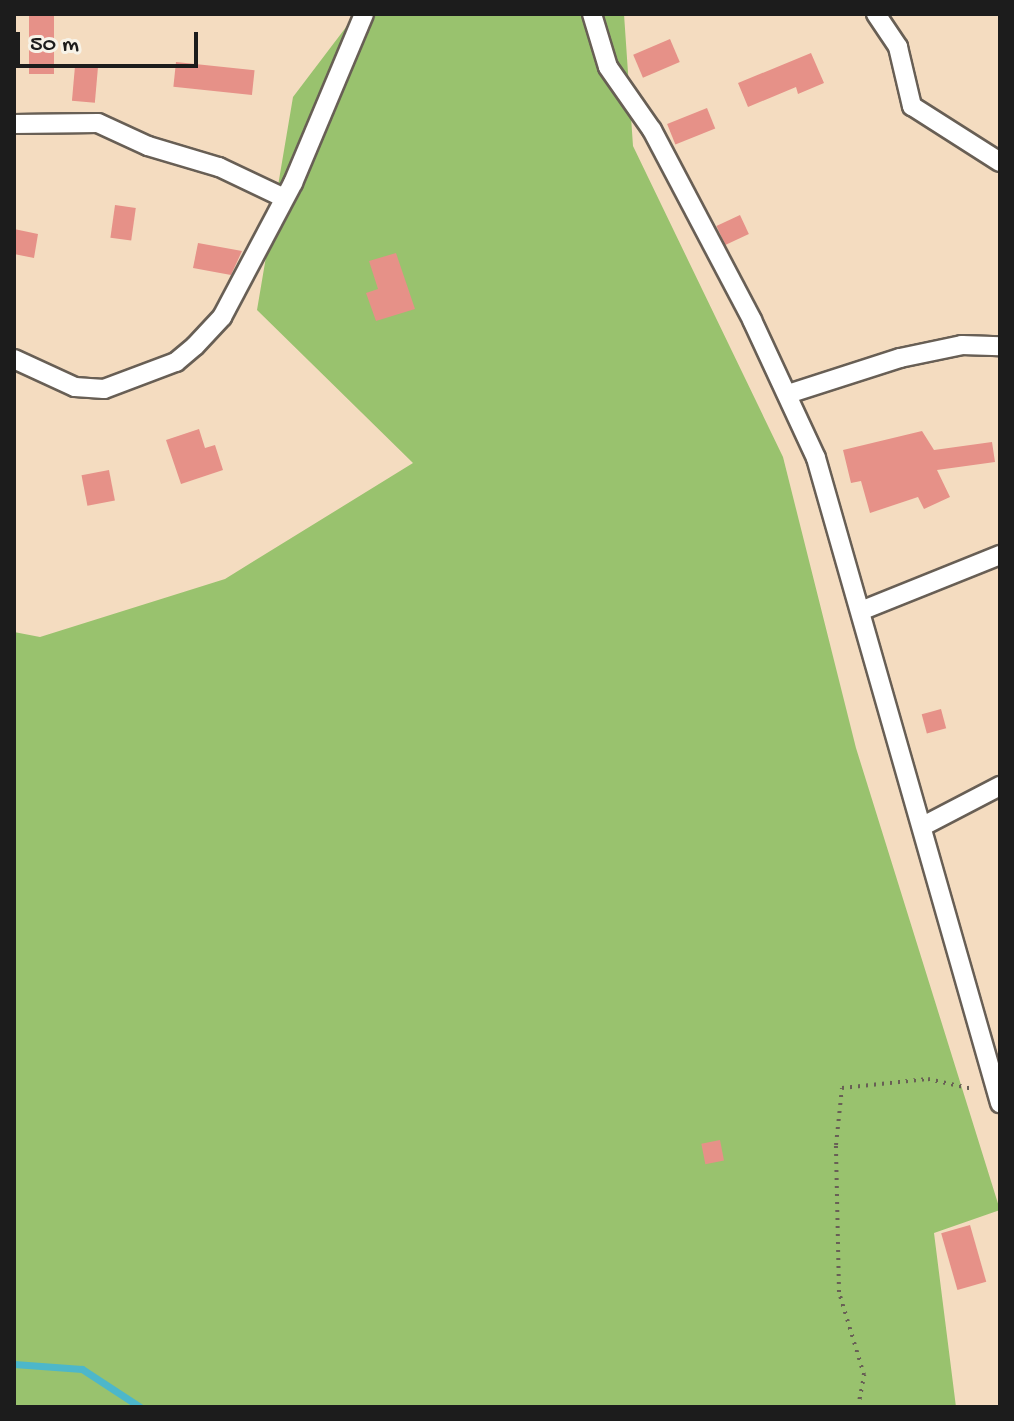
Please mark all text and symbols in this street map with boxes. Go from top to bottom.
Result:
scale bar [20,16,202,66]
text: 50 m [30,31,79,60]

